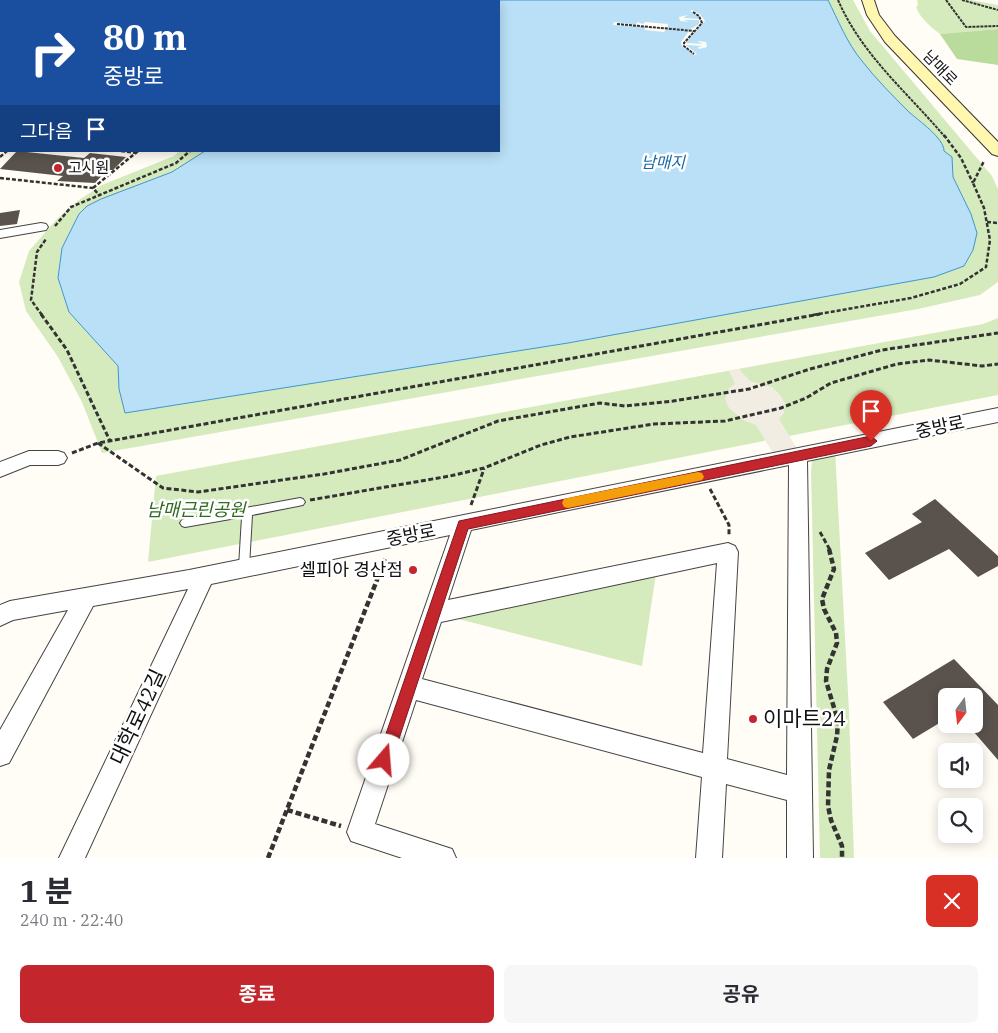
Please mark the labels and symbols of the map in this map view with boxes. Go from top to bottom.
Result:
street label: 남매로 [919,46,962,89]
water label: 남매지 [641,152,686,172]
place label: 고시원 [68,158,109,177]
marker: 고시원 [52,162,64,174]
pin [850,390,892,441]
street label: 중방로 [913,410,967,443]
park label: 남매근린공원 [146,498,247,521]
street label: 중방로 [384,518,437,551]
place label: 셀피아 경산점 [299,558,403,581]
marker: 셀피아 경산점 [407,564,419,576]
street label: 대학로42길 [103,664,171,769]
north arrow [938,688,982,732]
place label: 이마트24 [763,704,846,732]
marker: 이마트24 [747,713,759,725]
position arrow [357,733,409,785]

